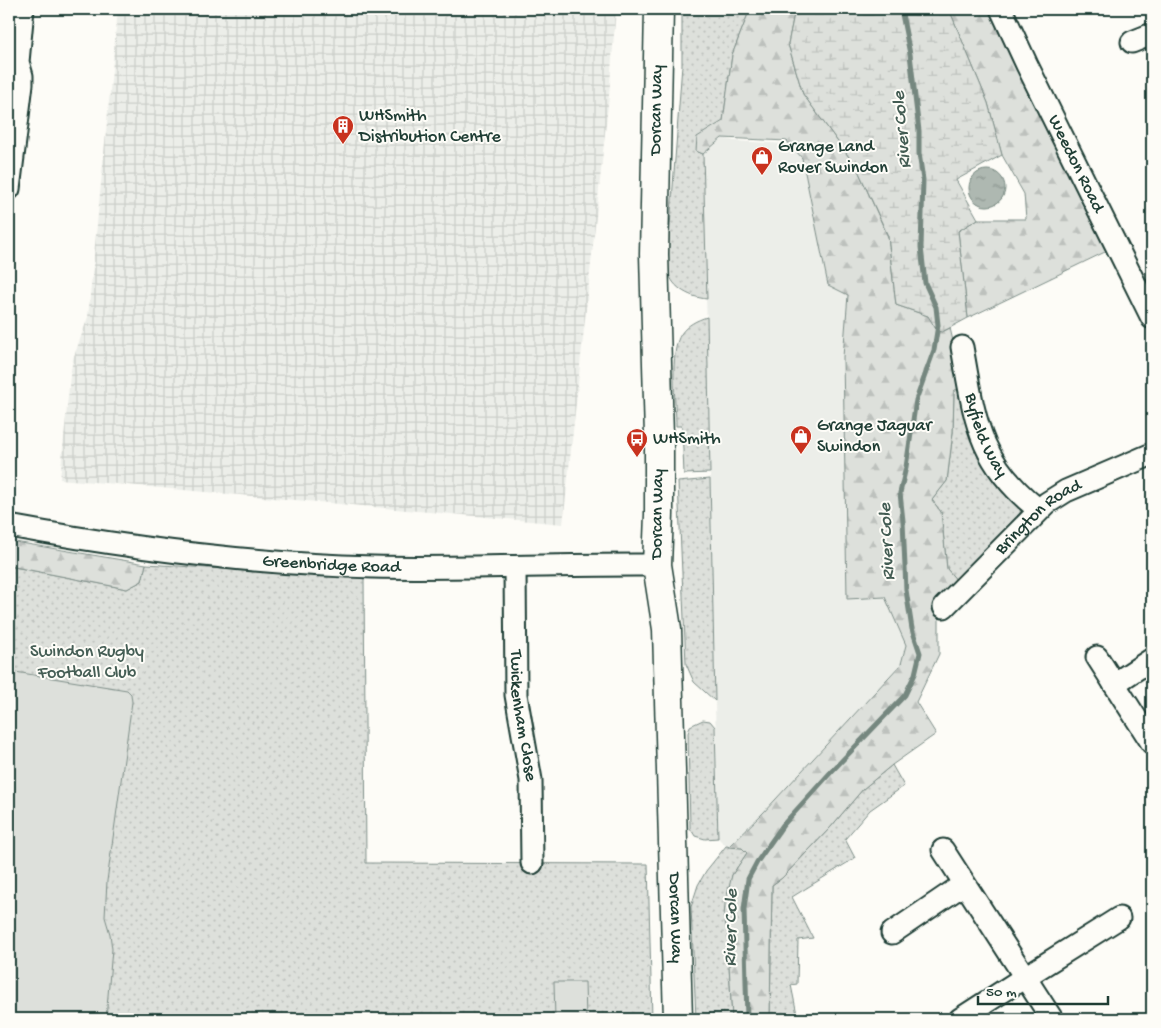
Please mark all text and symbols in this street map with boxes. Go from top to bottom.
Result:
street label: Dorcan Way [646,64,668,156]
water label: River Cole [888,89,918,170]
place label: WHSmith Distribution Centre [358,106,502,148]
street label: Weedon Road [1043,112,1109,217]
building icon: WHSmith Distribution Centre [331,114,355,145]
place label: Grange Land Rover Swindon [778,137,888,179]
shop icon: Grange Land Rover Swindon [750,145,774,176]
street label: Byfield Way [960,390,1012,482]
place label: Grange Jaguar Swindon [817,416,933,458]
shop icon: Grange Jaguar Swindon [789,424,813,455]
bus stop icon: WHSmith [625,427,649,458]
place label: WHSmith [653,429,721,450]
street label: Dorcan Way [647,468,669,560]
street label: Brington Road [990,475,1086,560]
water label: River Cole [874,501,902,581]
street label: Greenbridge Road [261,550,402,578]
park label: Swindon Rugby Football Club [30,642,144,684]
street label: Twickenham Close [505,649,542,783]
street label: Dorcan Way [663,871,687,964]
water label: River Cole [720,888,744,967]
scale bar [978,973,1108,1005]
text: 50 m [986,984,1017,1002]

